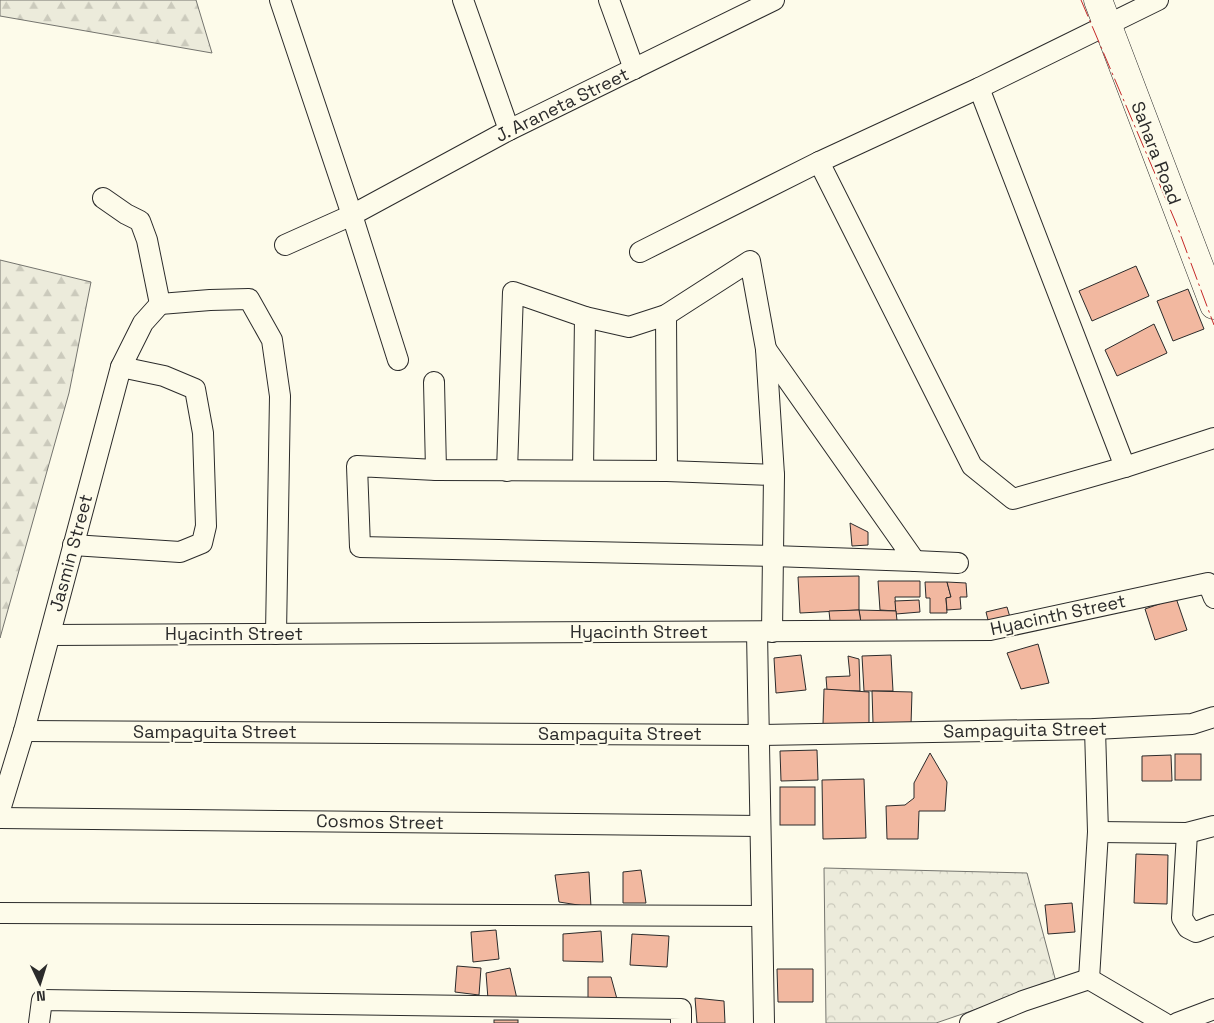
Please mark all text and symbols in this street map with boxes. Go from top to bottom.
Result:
street label: J. Araneta Street [491,62,632,147]
street label: Sahara Road [1126,98,1187,208]
street label: Jasmin Street [44,492,97,614]
street label: Hyacinth Street [988,589,1128,640]
street label: Hyacinth Street [570,620,708,643]
street label: Hyacinth Street [165,622,303,645]
street label: Sampaguita Street [943,717,1107,742]
street label: Sampaguita Street [133,720,297,743]
street label: Sampaguita Street [538,722,702,745]
street label: Cosmos Street [316,809,444,834]
north arrow [15,958,65,1008]
text: N [36,987,46,1005]

